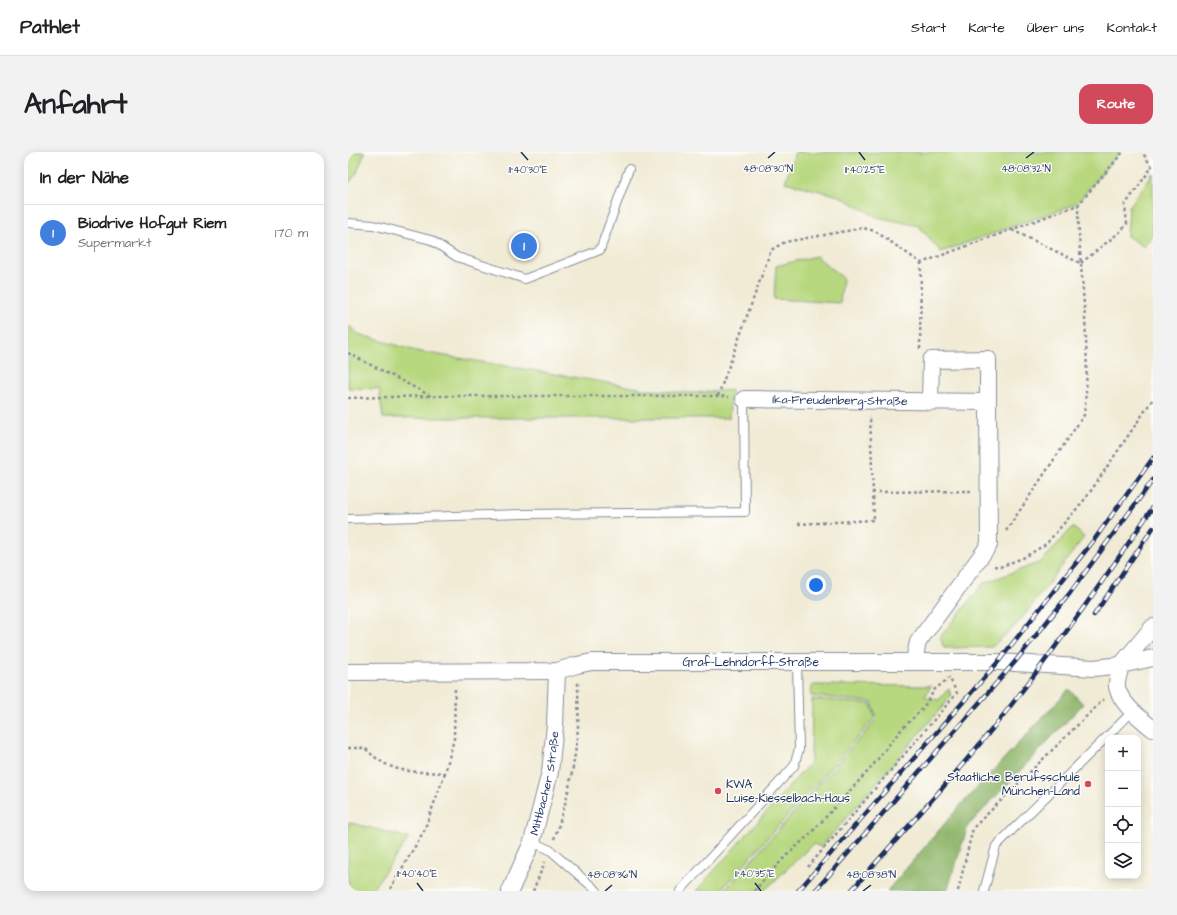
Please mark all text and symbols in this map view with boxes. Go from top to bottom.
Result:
text: Pathlet [20,14,80,41]
text: Start [911,18,946,38]
text: Karte [968,18,1005,38]
text: Über uns [1027,18,1085,38]
text: Kontakt [1107,18,1157,38]
button: Route [1079,84,1153,124]
text: Anfahrt [24,85,127,124]
text: 48°08'30"N [743,162,793,176]
text: 48°08'32"N [1001,162,1051,176]
text: 11°40'30"E [508,163,548,177]
text: 11°40'25"E [845,163,885,177]
text: In der Nähe [40,166,129,190]
text: Biodrive Hofgut Riem [78,213,226,234]
text: 1 [52,224,54,242]
text: 170 m [275,224,308,242]
pin: 1 [511,231,537,261]
text: Supermarkt [78,234,152,252]
street label: Ika-Freudenberg-Straße [772,391,908,410]
your location [806,575,826,595]
street label: Graf-Lehndorff-Straße [683,654,820,671]
street label: Mittbacher Straße [526,730,563,837]
map controls [1105,735,1141,879]
button: + [1105,735,1141,771]
place label: Staatliche Berufsschule München-Land [947,769,1081,800]
button: − [1105,771,1141,807]
place label: KWA Luise-Kiesselbach-Haus [726,776,850,807]
marker: Staatliche Berufsschule München-Land [1083,779,1093,789]
marker: KWA Luise-Kiesselbach-Haus [713,786,723,796]
button: locate [1105,807,1141,843]
button: layers [1105,843,1141,879]
text: 11°40'40"E [397,867,438,881]
text: 11°40'35"E [735,867,775,881]
text: 48°08'36"N [587,868,637,882]
text: 48°08'38"N [846,868,896,882]

